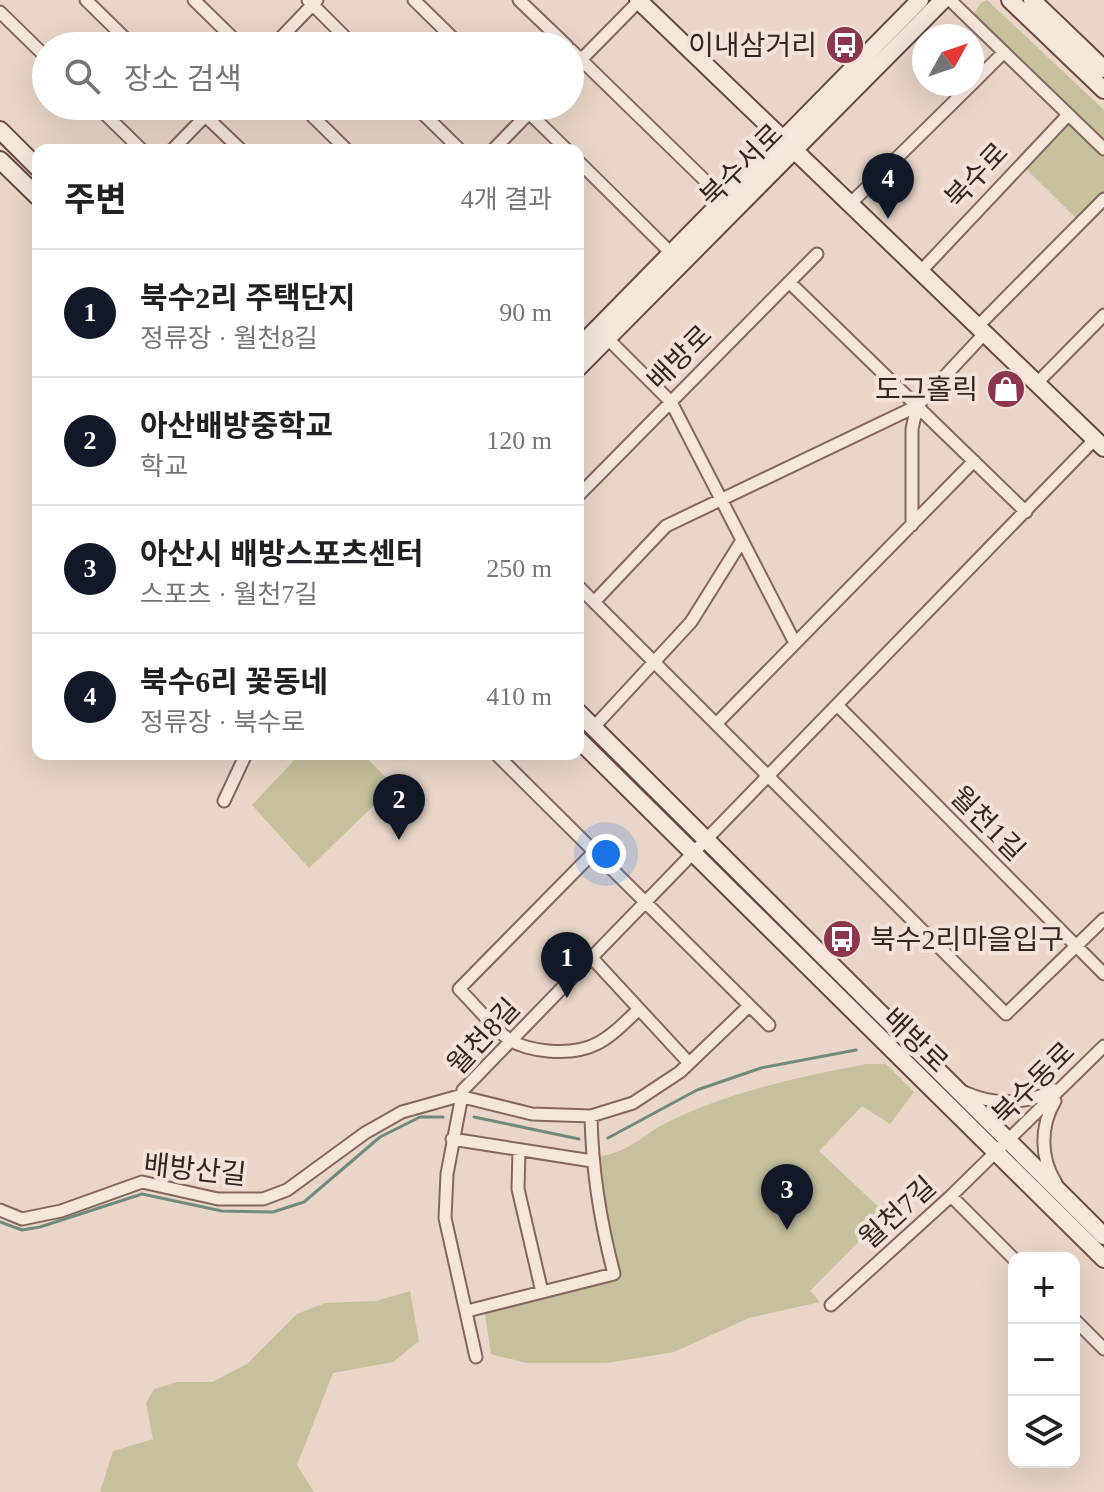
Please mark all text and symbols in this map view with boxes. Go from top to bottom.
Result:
bus stop icon: 이내삼거리 [824,24,866,66]
north arrow [912,24,984,96]
place label: 이내삼거리 [688,30,817,61]
search box [32,32,584,120]
icon: search [60,54,104,98]
text: 장소 검색 [124,62,242,95]
street label: 북수서로 [694,118,789,213]
street label: 북수로 [939,137,1014,214]
pin: 4 [862,153,914,219]
text: 주변 [64,181,127,218]
text: 4개 결과 [461,185,552,214]
text: 북수2리 주택단지 [140,281,356,314]
text: 1 [84,298,97,327]
text: 90 m [499,298,552,327]
street label: 배방로 [641,319,718,396]
text: 정류장 · 월천8길 [140,324,318,353]
shop icon: 도그홀릭 [985,368,1027,410]
place label: 도그홀릭 [875,374,978,405]
text: 아산배방중학교 [140,409,333,442]
text: 2 [84,426,97,455]
text: 120 m [486,426,552,455]
text: 학교 [140,452,188,481]
text: 아산시 배방스포츠센터 [140,537,424,570]
text: 3 [84,554,97,583]
text: 250 m [486,554,552,583]
text: 스포츠 · 월천7길 [140,580,318,609]
text: 북수6리 꽃동네 [140,665,328,698]
text: 4 [84,682,97,711]
text: 410 m [486,682,552,711]
text: 정류장 · 북수로 [140,708,305,737]
pin: 2 [373,774,425,840]
street label: 월천1길 [944,780,1031,867]
your location [586,834,626,874]
bus stop icon: 북수2리마을입구 [821,918,863,960]
place label: 북수2리마을입구 [870,924,1064,955]
pin: 1 [541,932,593,998]
street label: 월천8길 [441,992,526,1080]
street label: 배방로 [877,1002,954,1078]
street label: 북수동로 [986,1036,1081,1131]
street label: 배방산길 [142,1149,248,1190]
pin: 3 [761,1164,813,1230]
street label: 월천7길 [853,1170,942,1254]
map controls [1008,1252,1080,1468]
button: + [1008,1252,1080,1324]
button: − [1008,1324,1080,1396]
button: layers [1008,1396,1080,1468]

